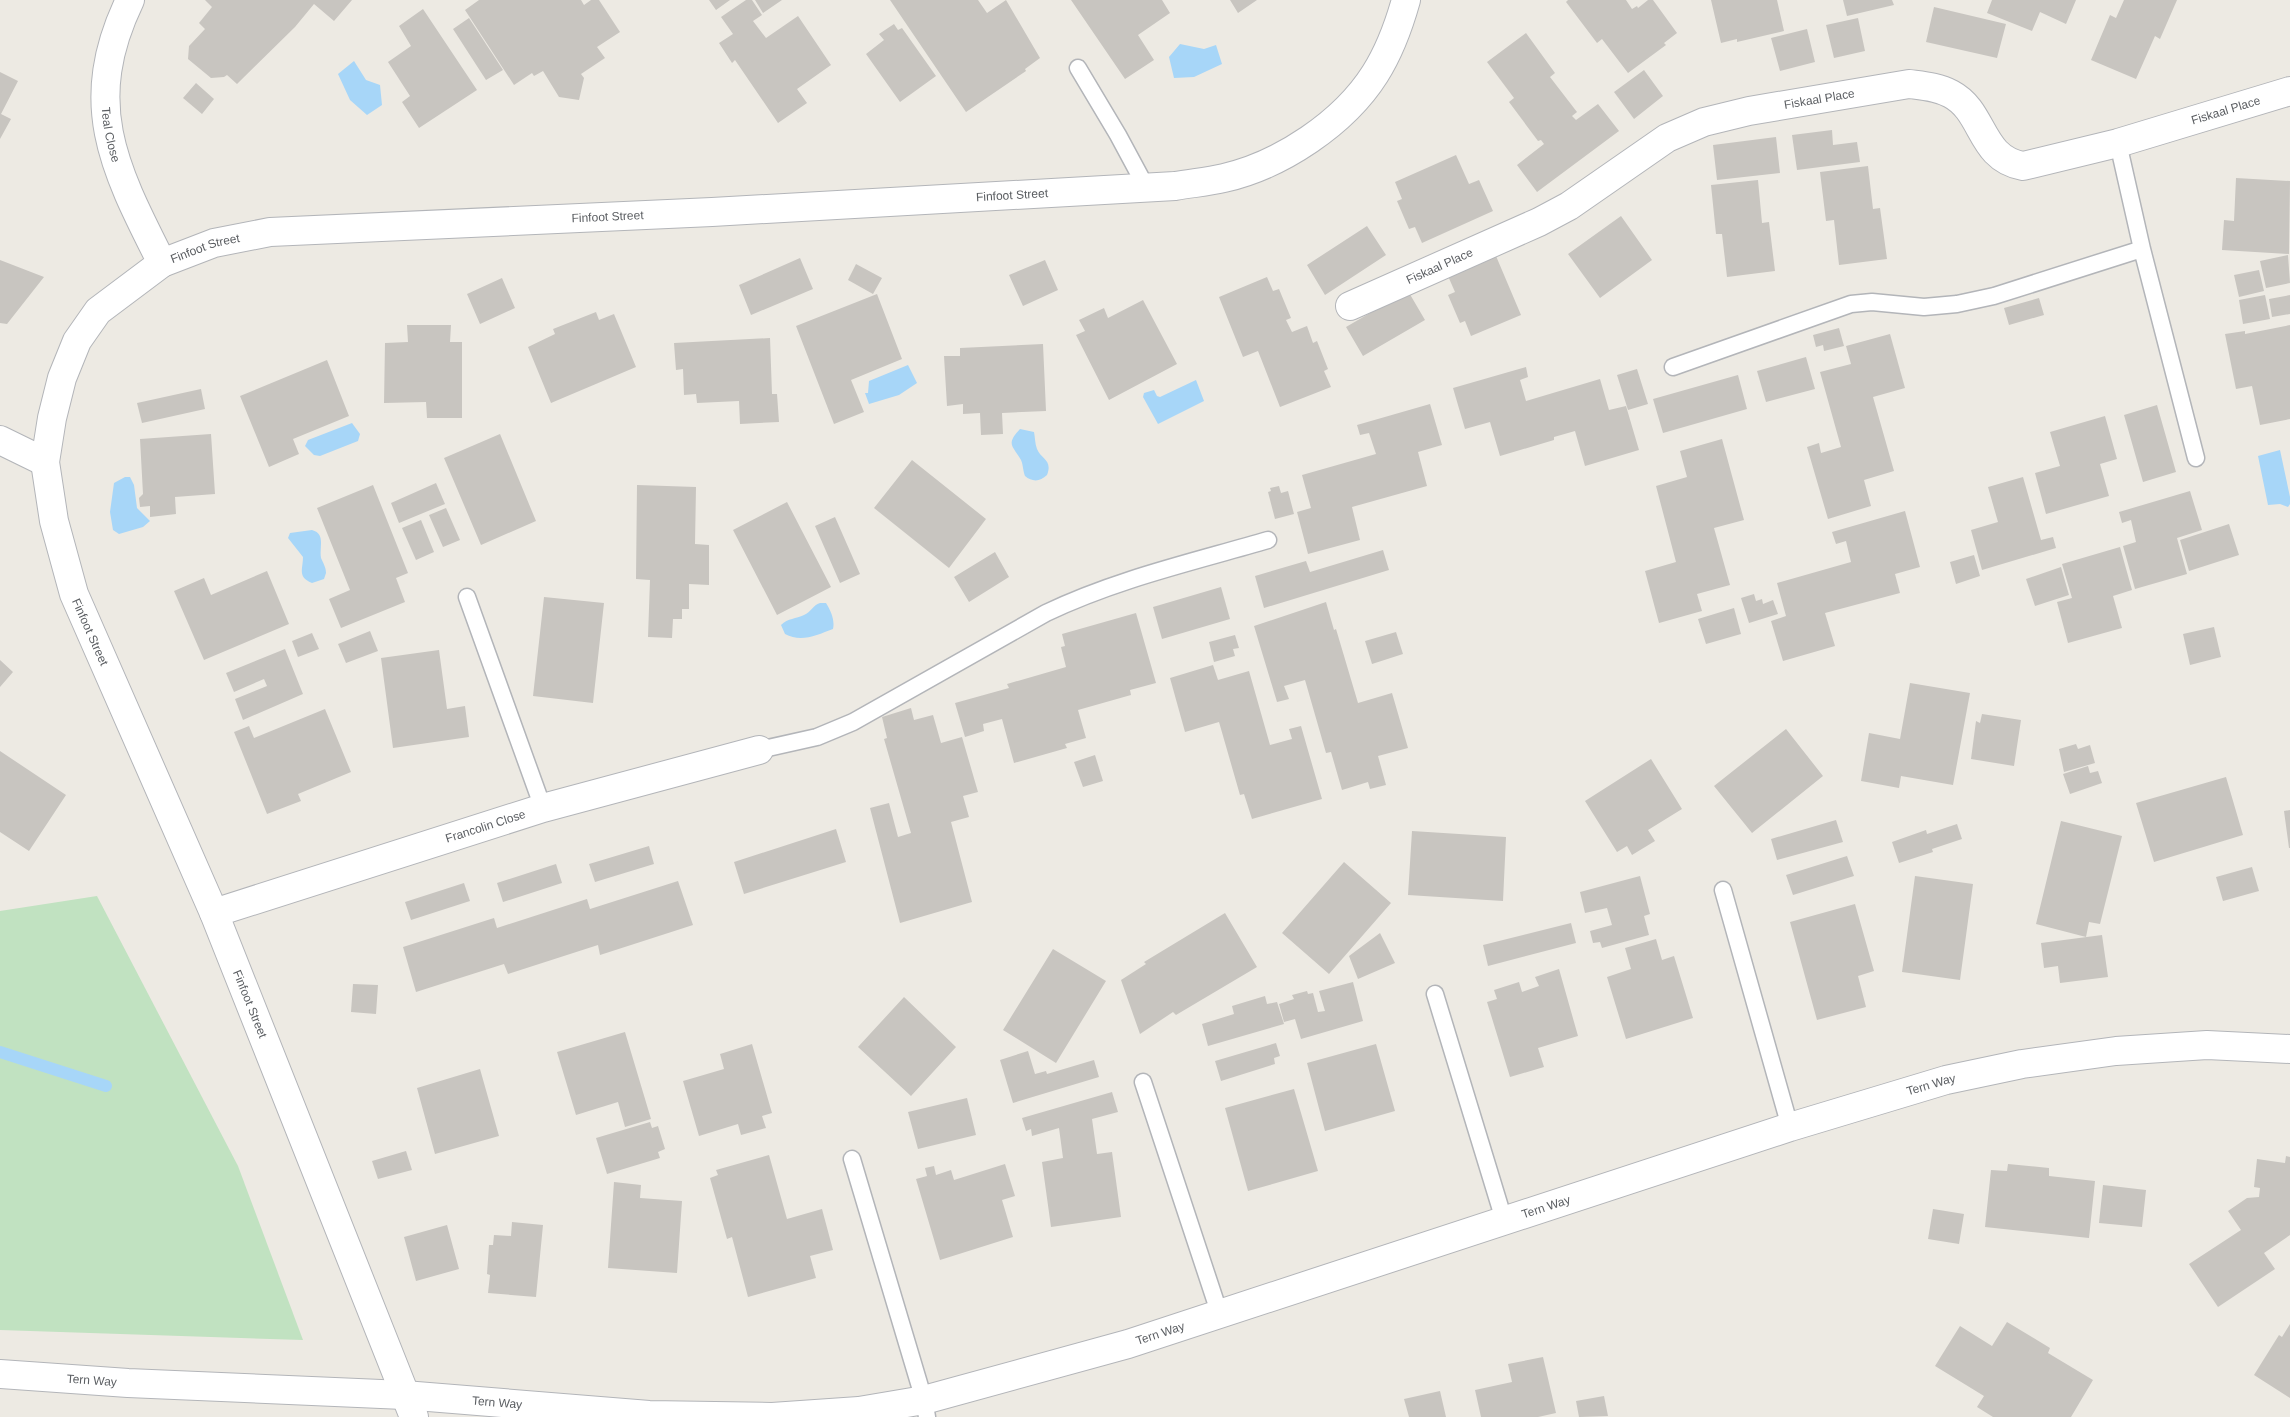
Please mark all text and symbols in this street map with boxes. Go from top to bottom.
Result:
street label: Fiskaal Place [1783,86,1856,112]
street label: Fiskaal Place [2190,93,2262,127]
street label: Teal Close [99,107,123,164]
street label: Finfoot Street [976,186,1049,204]
street label: Finfoot Street [571,208,645,225]
street label: Finfoot Street [168,231,242,266]
street label: Fiskaal Place [1404,245,1475,287]
street label: Finfoot Street [69,596,111,668]
street label: Francolin Close [444,807,528,846]
street label: Finfoot Street [230,968,270,1041]
street label: Tern Way [1905,1071,1957,1098]
street label: Tern Way [1520,1192,1572,1221]
street label: Tern Way [1134,1319,1186,1348]
street label: Tern Way [66,1372,117,1389]
street label: Tern Way [471,1394,523,1412]

